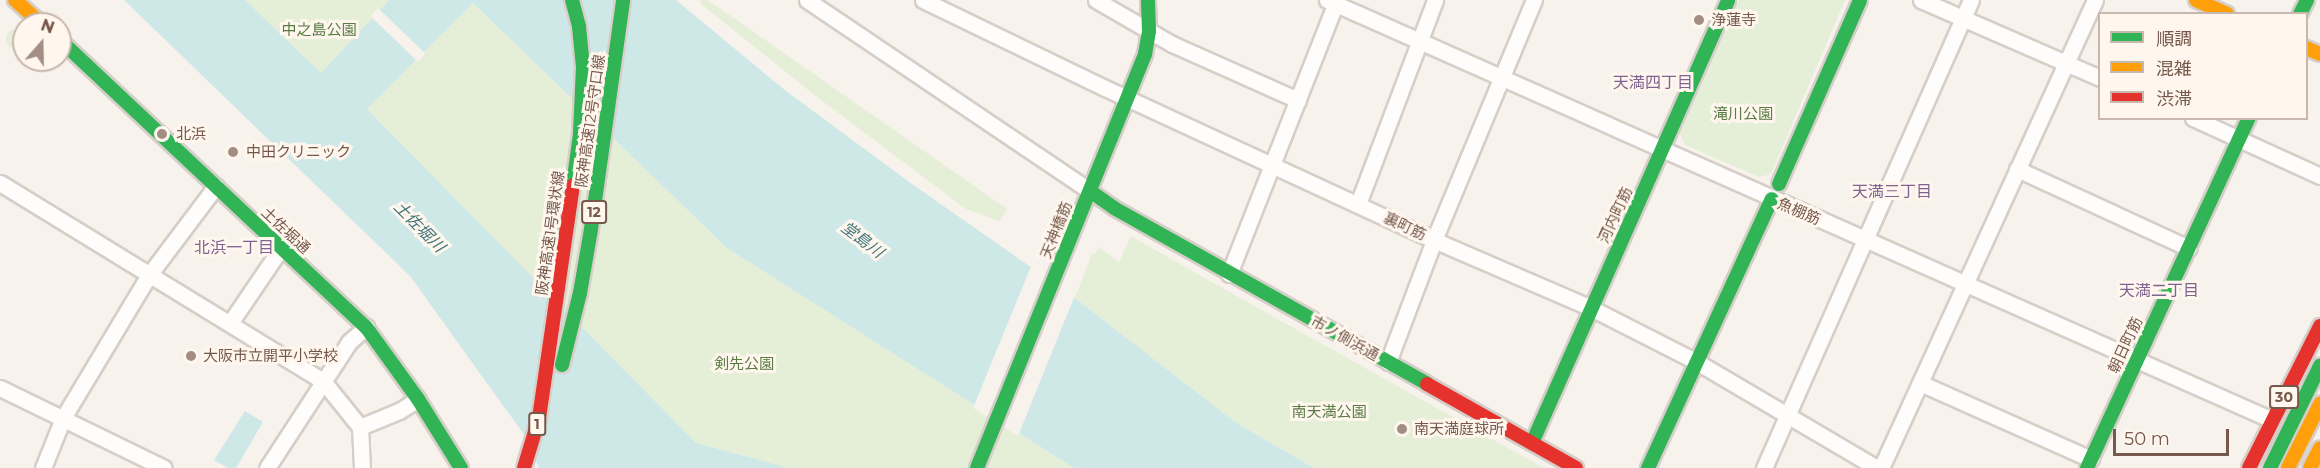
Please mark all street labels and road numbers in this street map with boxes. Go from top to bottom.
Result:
street label: 阪神高速12号守口線 [572,53,608,189]
street label: 阪神高速1号環状線 [532,170,568,296]
street label: 河内町筋 [1594,184,1636,246]
street label: 魚棚筋 [1775,194,1823,228]
street label: 天神橋筋 [1036,199,1076,261]
road number: 12 [580,201,608,223]
street label: 土佐堀通 [258,203,314,257]
street label: 裏町筋 [1381,208,1429,244]
street label: 市ノ側浜通 [1308,312,1382,364]
street label: 朝日町筋 [2104,314,2146,376]
road number: 30 [2269,386,2299,408]
road number: 1 [528,413,546,435]

